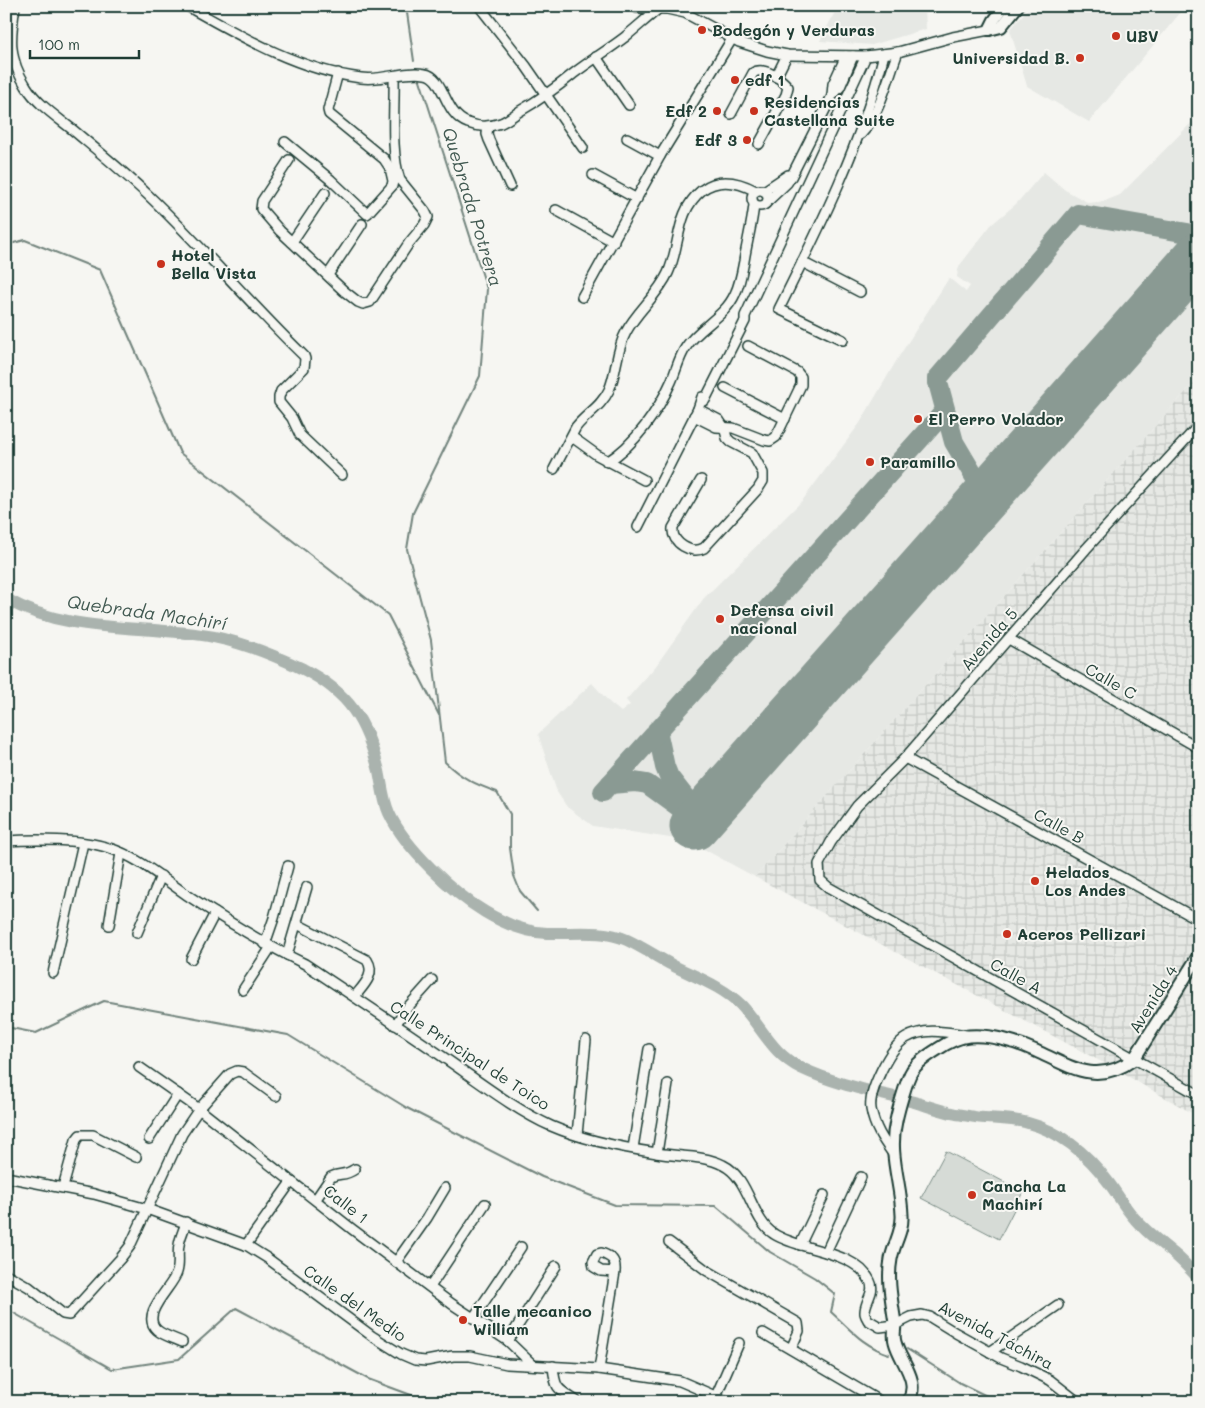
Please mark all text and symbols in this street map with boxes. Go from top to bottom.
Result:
place label: Bodegón y Verduras [712,19,875,40]
marker: Bodegón y Verduras [696,24,708,36]
place label: UBV [1126,25,1159,46]
scale bar [30,28,139,60]
marker: UBV [1110,30,1122,42]
text: 100 m [38,34,80,54]
place label: Universidad B. [953,47,1070,68]
marker: Universidad B. [1074,52,1086,64]
place label: edf 1 [745,69,784,90]
marker: edf 1 [729,74,741,86]
place label: Residencias Castellana Suite [764,91,895,130]
place label: Edf 2 [665,100,707,121]
marker: Edf 2 [711,105,723,117]
marker: Residencias Castellana Suite [748,105,760,117]
water label: Quebrada Potrera [437,124,509,289]
place label: Edf 3 [694,129,737,150]
marker: Edf 3 [741,134,753,146]
place label: Hotel Bella Vista [171,244,257,283]
marker: Hotel Bella Vista [155,258,167,270]
place label: El Perro Volador [928,408,1064,429]
marker: El Perro Volador [912,413,924,425]
place label: Paramillo [880,451,956,472]
marker: Paramillo [864,456,876,468]
water label: Quebrada Machirí [65,589,229,635]
place label: Defensa civil nacional [730,599,834,638]
street label: Avenida 5 [956,603,1022,674]
marker: Defensa civil nacional [714,613,726,625]
street label: Calle C [1082,658,1141,704]
street label: Calle B [1030,803,1088,848]
place label: Helados Los Andes [1045,861,1126,900]
marker: Helados Los Andes [1029,875,1041,887]
place label: Aceros Pellizari [1017,923,1146,944]
marker: Aceros Pellizari [1001,928,1013,940]
street label: Calle A [987,953,1046,998]
street label: Avenida 4 [1123,960,1182,1037]
street label: Calle Principal de Toico [386,995,554,1114]
place label: Cancha La Machirí [982,1175,1067,1214]
street label: Calle 1 [320,1179,373,1228]
marker: Cancha La Machirí [966,1189,978,1201]
street label: Calle del Medio [300,1259,411,1346]
street label: Avenida Táchira [935,1295,1057,1374]
place label: Talle mecanico William [473,1300,592,1339]
marker: Talle mecanico William [457,1314,469,1326]

